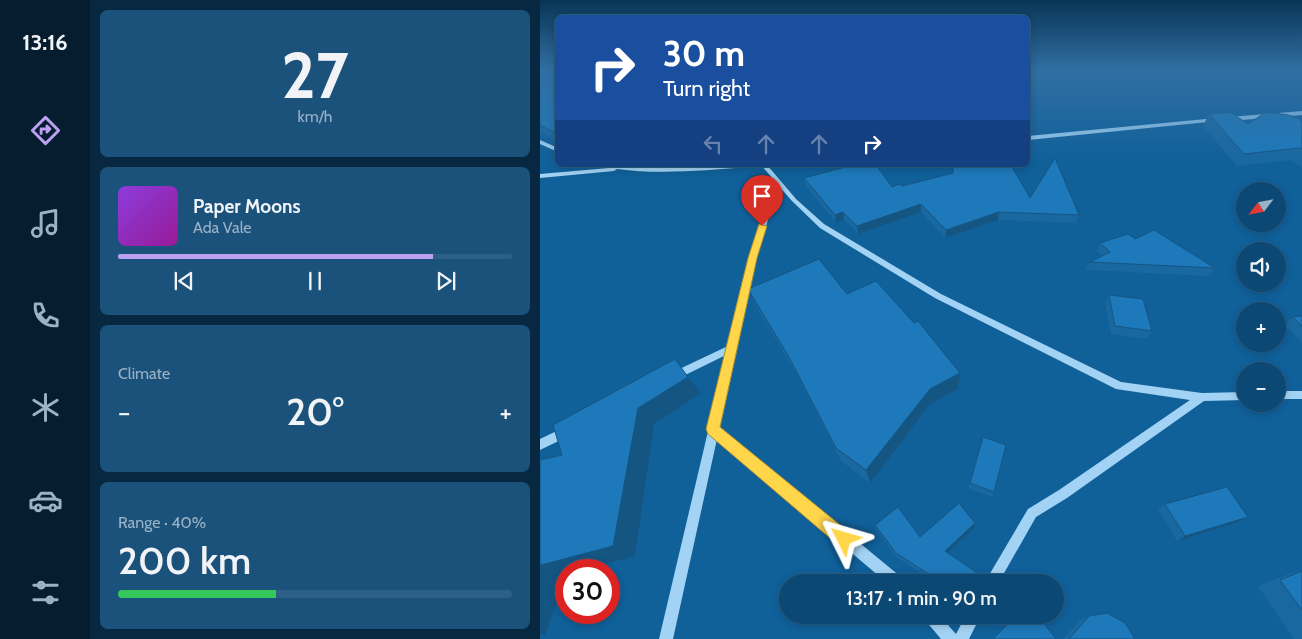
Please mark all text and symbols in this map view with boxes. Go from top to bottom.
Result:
text: 13:16 [22,29,68,56]
text: 30 m [663,32,745,75]
text: 27 [281,35,349,114]
icon: right [580,35,645,100]
text: Turn right [663,75,750,102]
text: km/h [297,107,333,126]
icon: directions [28,113,63,148]
icon: left [699,130,727,158]
icon: ahead [752,130,780,158]
icon: ahead [805,130,833,158]
icon: right [858,130,886,158]
pin [741,175,783,226]
icon: arrive [748,182,776,210]
north arrow [1236,182,1286,232]
map controls [1236,182,1286,412]
text: Paper Moons [193,195,301,218]
icon: music [28,206,63,241]
text: Ada Vale [193,218,252,237]
button: sound [1236,242,1286,292]
icon: previous [170,267,198,295]
icon: pause [301,267,329,295]
icon: next [432,267,460,295]
icon: phone [28,298,63,333]
button: + [1236,302,1286,352]
button: − [1236,362,1286,412]
text: Climate [118,364,170,383]
text: 20° [286,388,344,435]
icon: climate [28,390,63,425]
text: − [118,395,130,429]
text: + [500,395,512,429]
icon: car [28,483,63,518]
position arrow [817,512,869,564]
text: Range · 40% [118,513,206,532]
text: 200 km [118,537,251,584]
speed limit sign: 30 [555,559,620,624]
icon: filters [28,575,63,610]
text: 13:17 · 1 min · 90 m [846,587,997,610]

